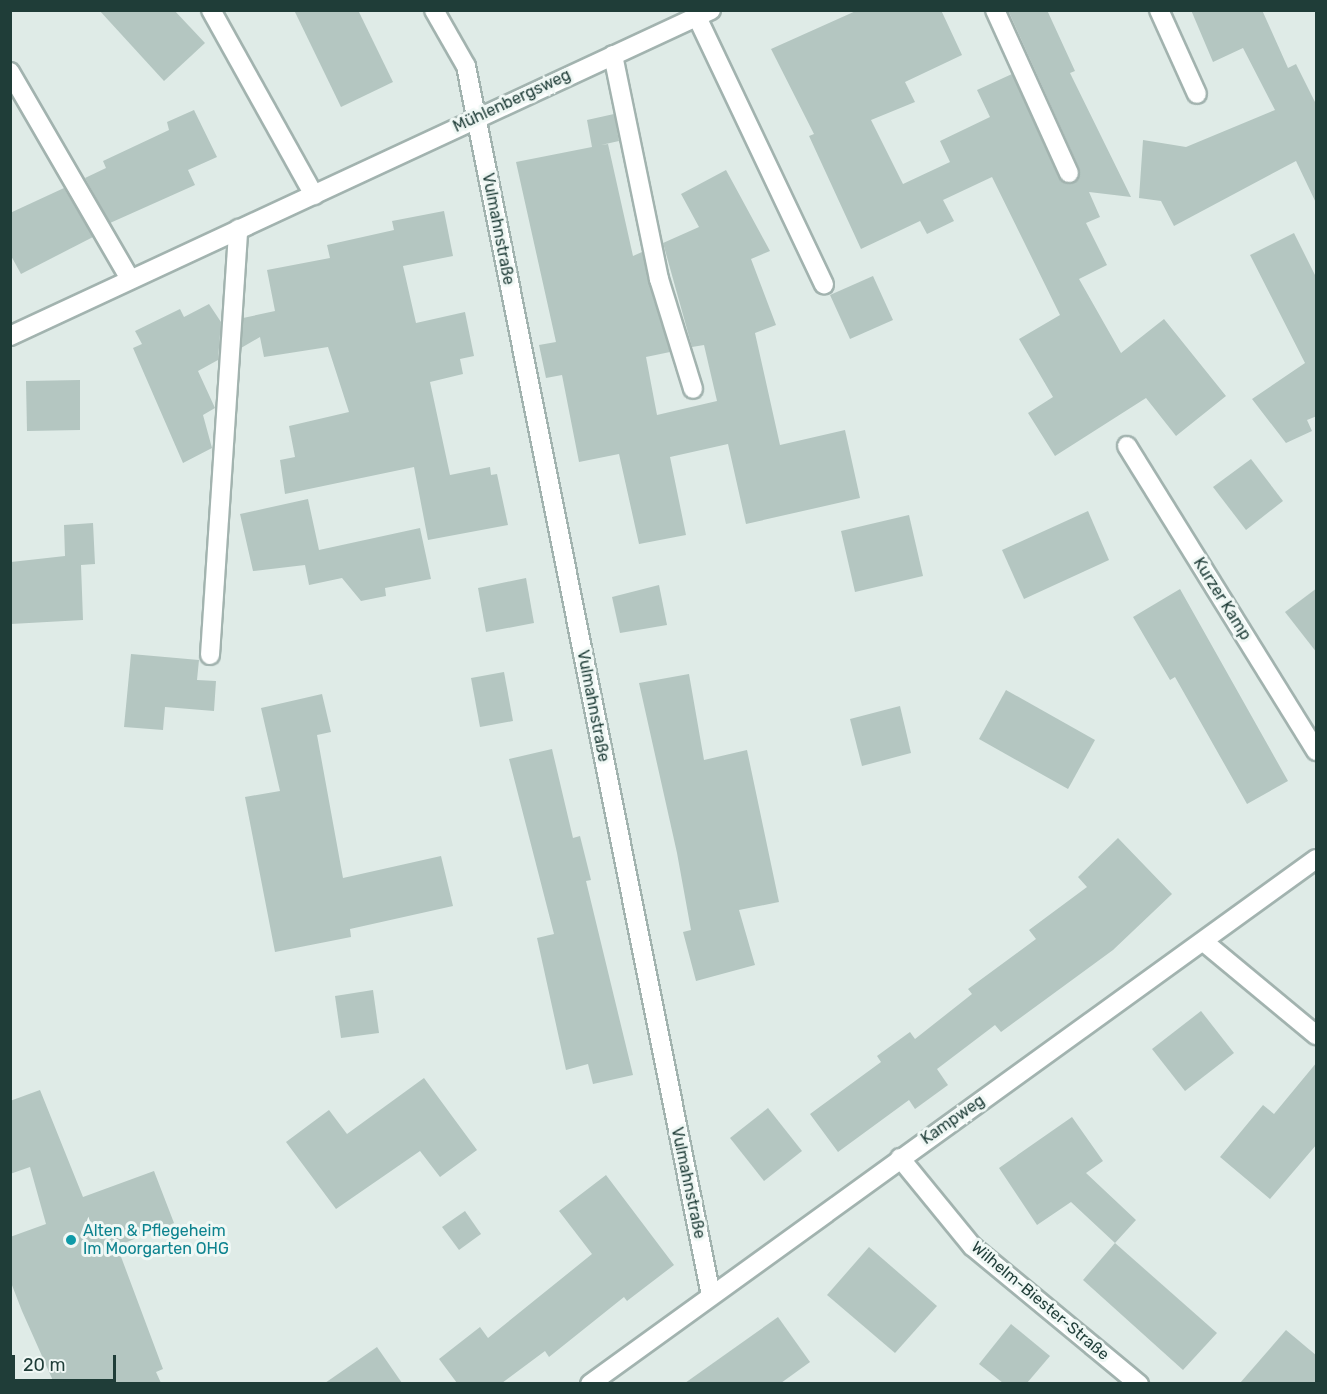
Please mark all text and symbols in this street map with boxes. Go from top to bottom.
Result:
street label: Mühlenbergsweg [450,65,574,137]
street label: Vulmahnstraße [478,171,518,287]
street label: Kurzer Kamp [1189,554,1255,644]
street label: Vulmahnstraße [573,648,613,764]
street label: Kampweg [918,1091,988,1149]
street label: Vulmahnstraße [667,1125,709,1241]
place label: Alten & Pflegeheim Im Moorgarten OHG [83,1221,229,1259]
marker: Alten & Pflegeheim Im Moorgarten OHG [64,1233,78,1247]
street label: Wilhelm-Biester-Straße [967,1238,1113,1364]
scale bar [15,1343,118,1381]
text: 20 m [23,1354,65,1376]

